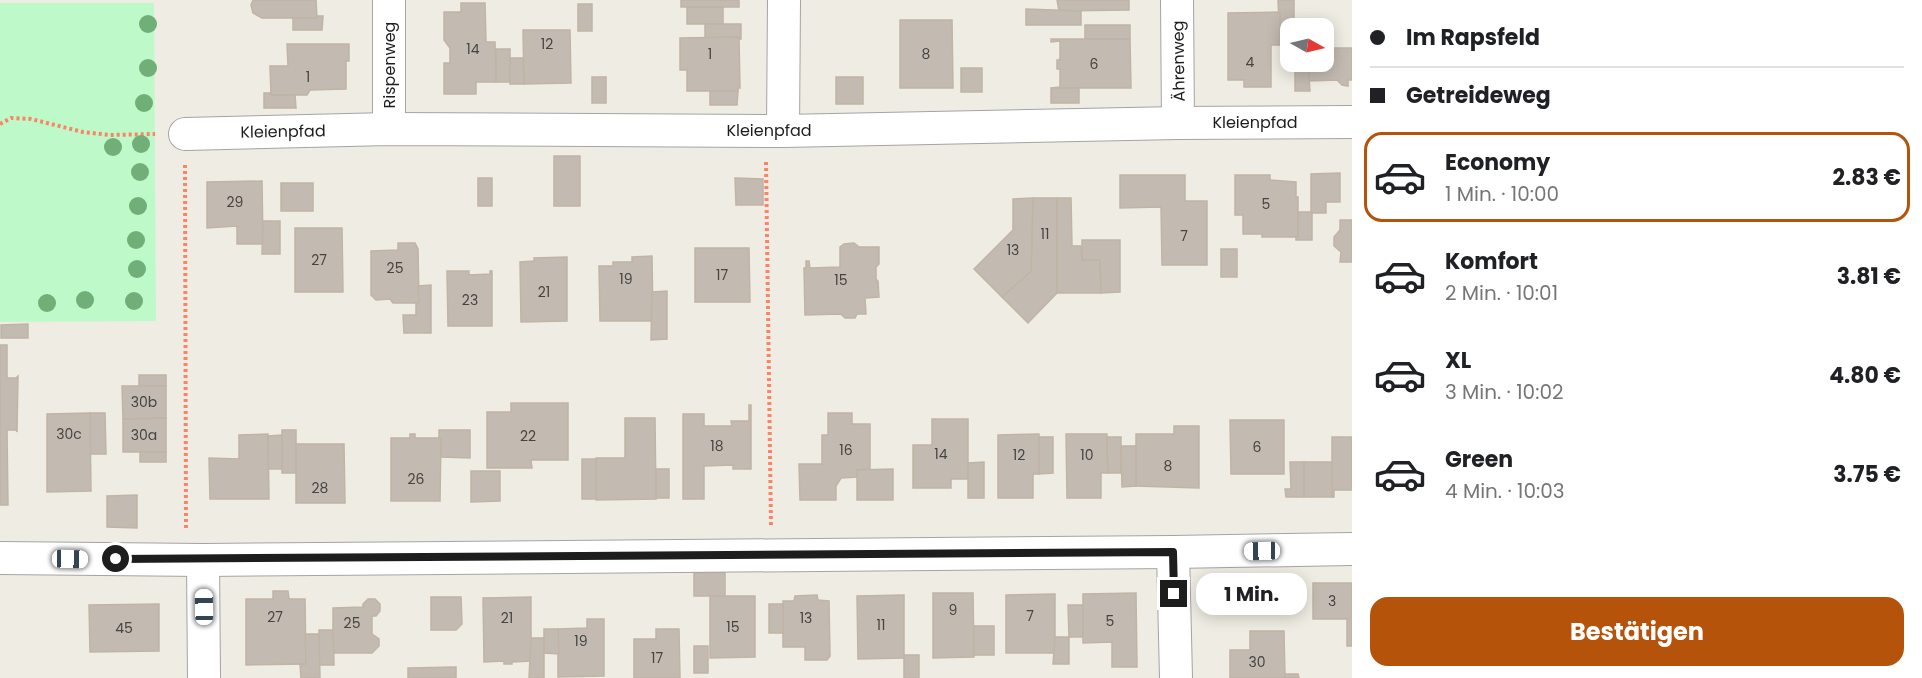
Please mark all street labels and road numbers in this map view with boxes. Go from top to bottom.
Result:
street label: Ährenweg [1166,20,1191,102]
street label: Rispenweg [378,22,401,108]
street label: Kleienpfad [1212,111,1298,134]
street label: Kleienpfad [240,119,326,144]
street label: Kleienpfad [726,119,812,142]

